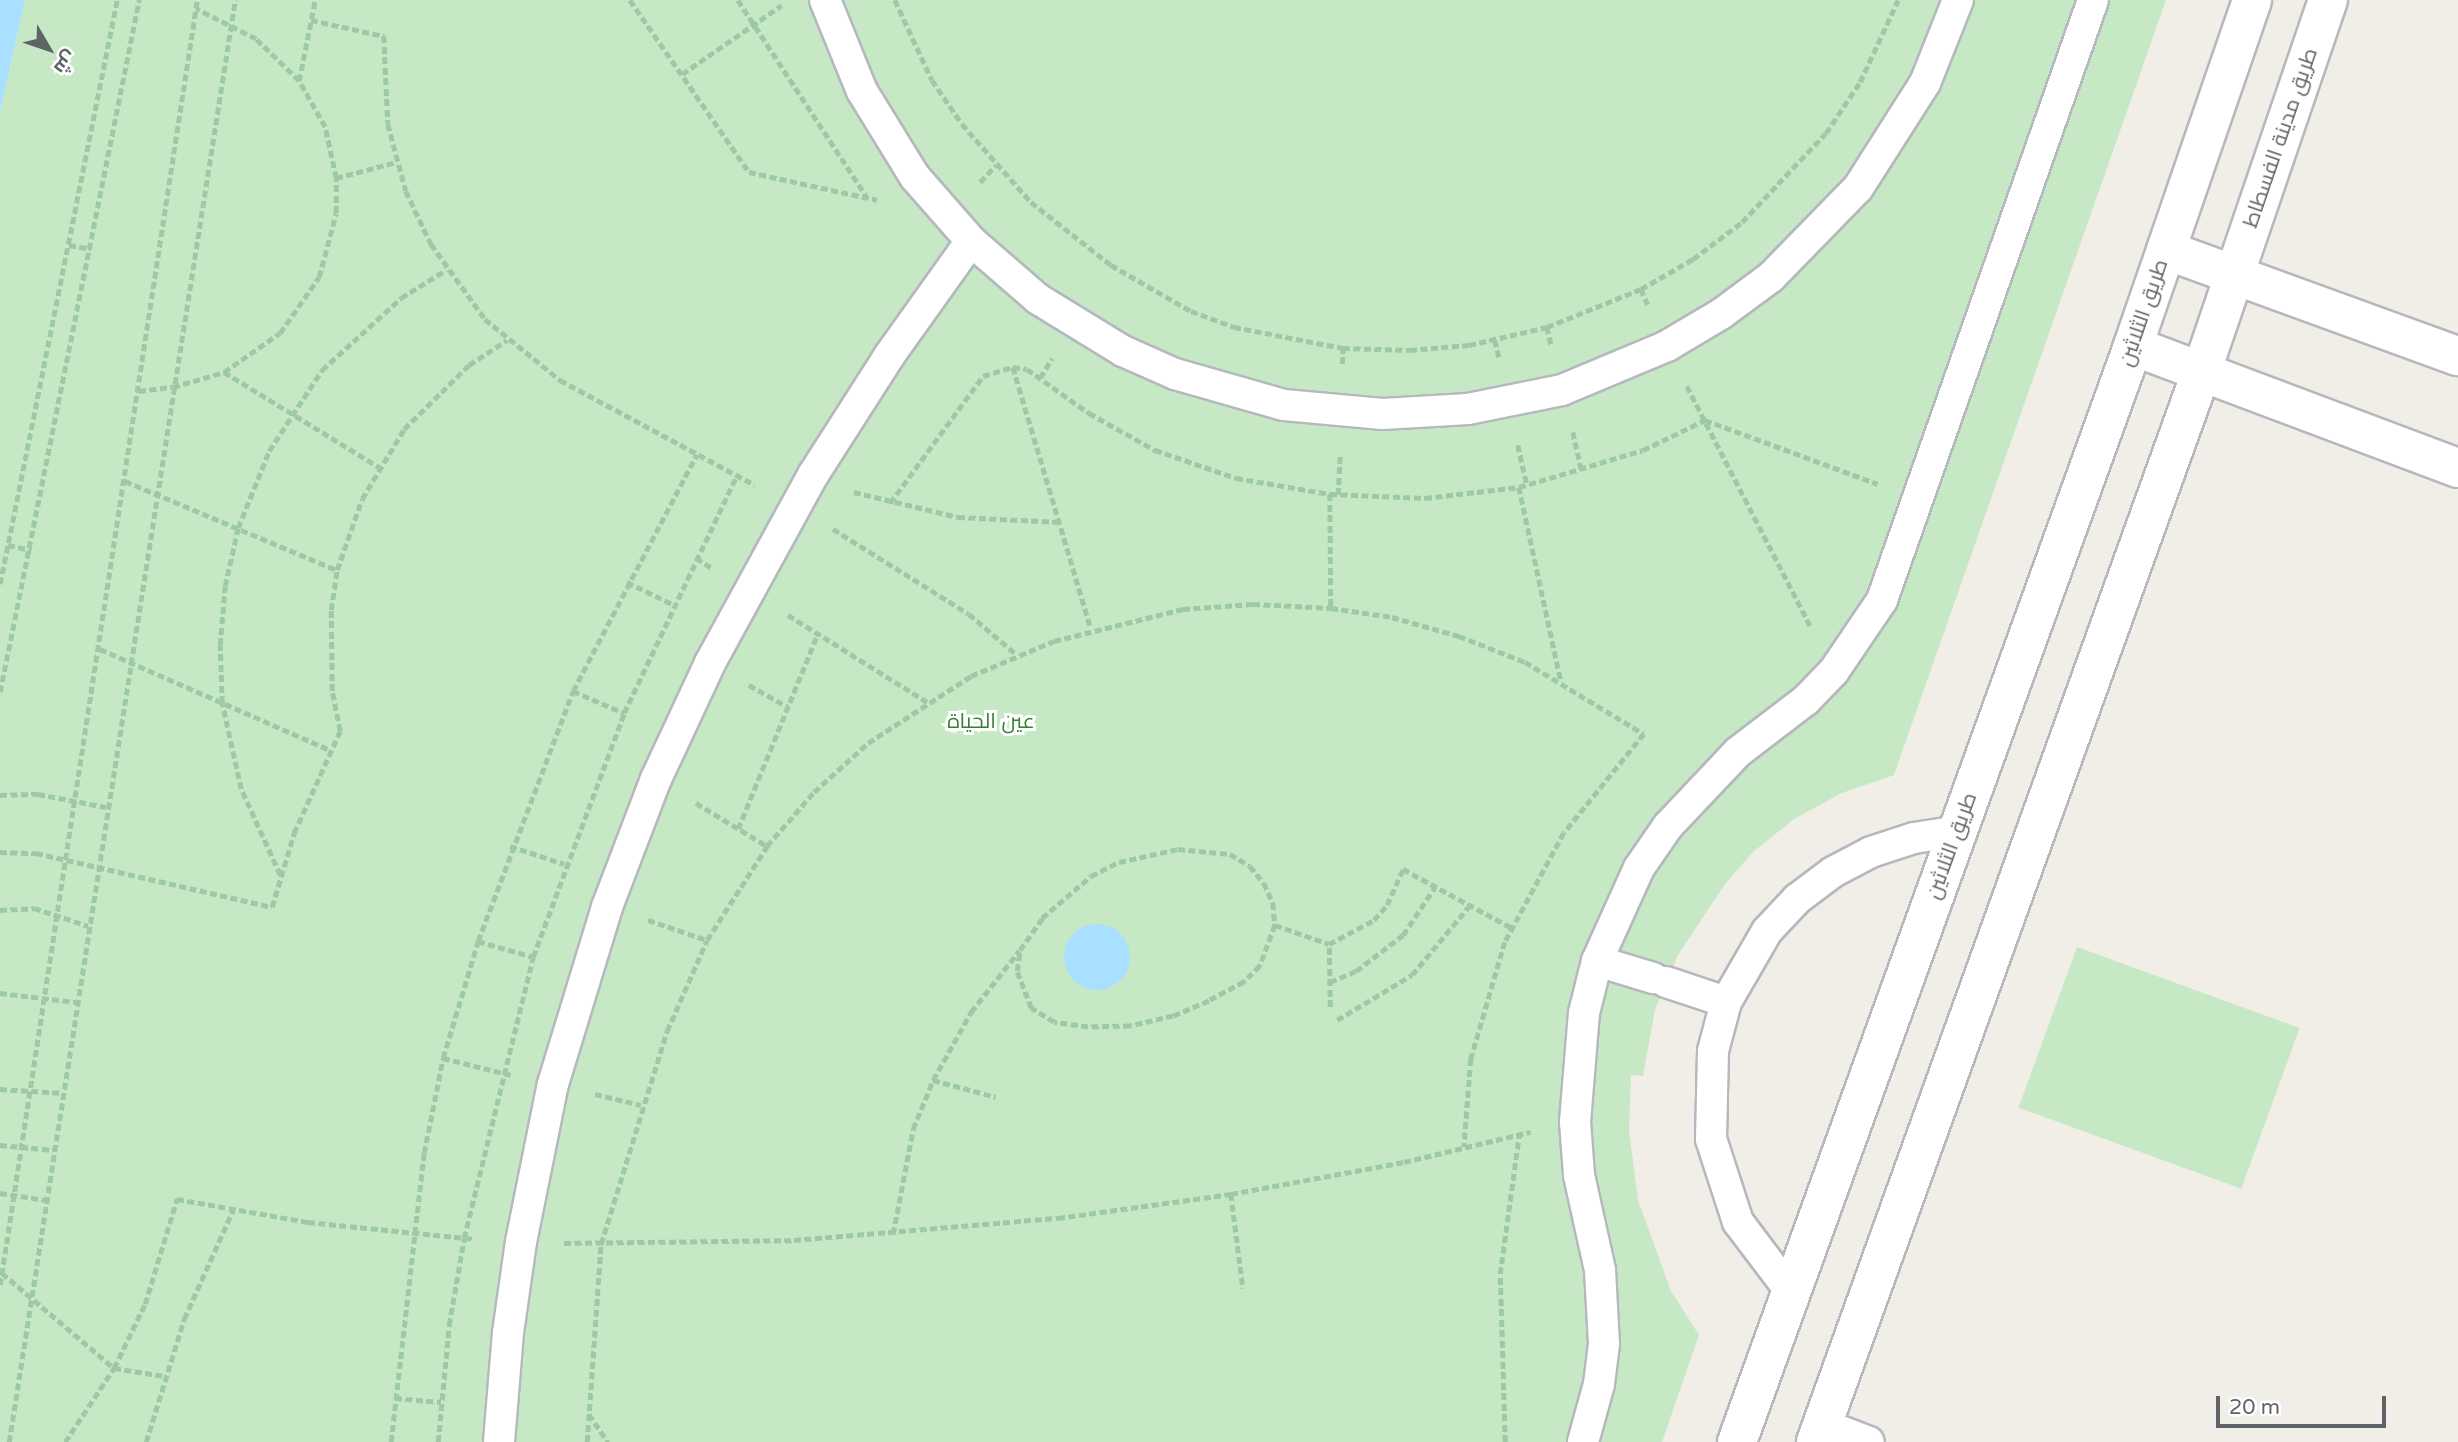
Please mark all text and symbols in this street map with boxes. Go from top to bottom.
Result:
north arrow [14,14,84,84]
street label: طريق مدينة الفسطاط [2238,45,2324,231]
text: ش [49,46,82,79]
street label: طريق الثلاثين [2114,256,2174,370]
park label: عين الحياة [947,709,1035,735]
street label: طريق الثلاثين [1921,789,1983,903]
scale bar [2220,1382,2390,1426]
text: 20 m [2229,1395,2280,1420]

